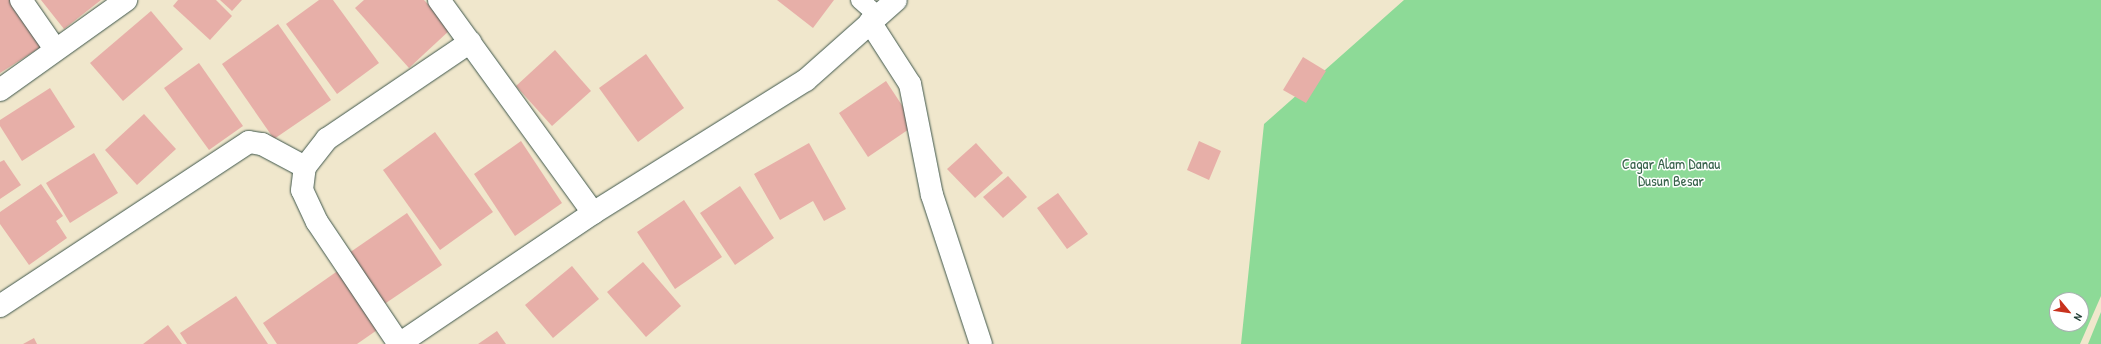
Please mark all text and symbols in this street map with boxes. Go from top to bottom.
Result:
park label: Cagar Alam Danau Dusun Besar [1622,154,1720,189]
north arrow [2049,292,2089,332]
text: N [2071,311,2086,323]

